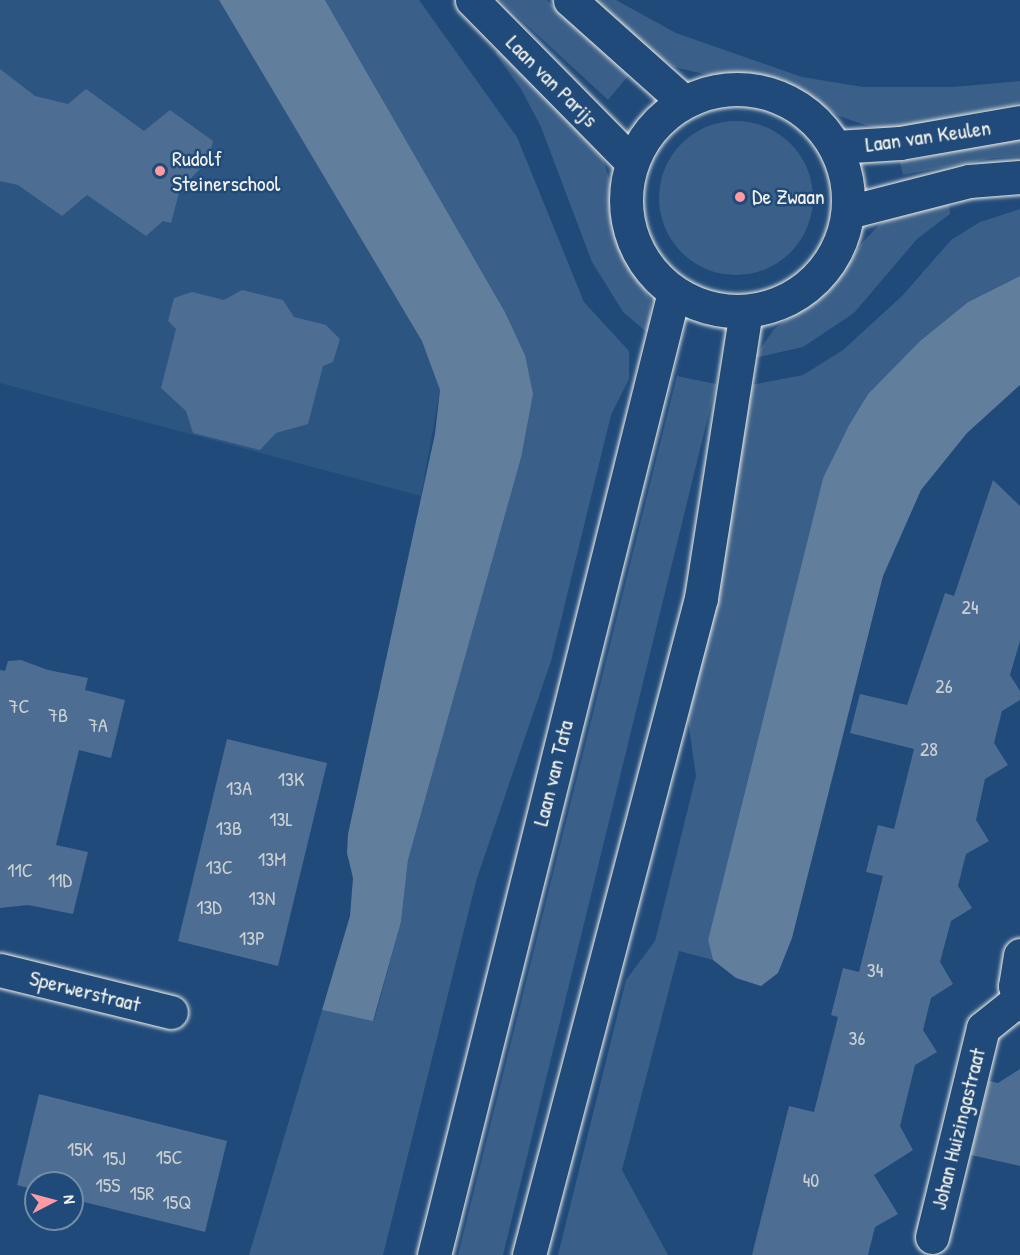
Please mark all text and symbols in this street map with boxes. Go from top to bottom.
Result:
street label: Laan van Parijs [501,30,603,132]
street label: Laan van Keulen [864,114,992,158]
place label: Rudolf Steinerschool [172,145,280,196]
marker: Rudolf Steinerschool [153,164,167,178]
place label: De Zwaan [752,184,825,210]
marker: De Zwaan [733,190,747,204]
house number: 24 [962,594,978,618]
house number: 26 [935,673,953,697]
house number: 7C [9,693,29,717]
house number: 7B [48,702,68,726]
house number: 7A [88,712,108,736]
street label: Laan van Tata [527,717,579,829]
house number: 28 [920,736,938,760]
house number: 13K [278,766,304,790]
house number: 13A [226,775,252,799]
house number: 13L [269,806,293,830]
house number: 13B [216,815,242,839]
house number: 13M [258,846,286,870]
house number: 13C [205,854,233,878]
house number: 11C [7,857,33,881]
house number: 11D [48,867,72,891]
house number: 13N [249,885,275,909]
house number: 13D [196,894,222,918]
house number: 13P [239,925,265,949]
house number: 34 [867,957,883,981]
street label: Sperwerstraat [27,964,143,1018]
house number: 36 [849,1025,865,1049]
street label: Johan Huizingastraat [925,1045,991,1213]
house number: 15K [67,1136,93,1160]
house number: 15C [156,1144,182,1168]
house number: 15J [102,1145,126,1169]
house number: 40 [803,1167,819,1191]
north arrow [24,1171,84,1231]
house number: 15S [96,1172,120,1196]
house number: 15R [130,1180,154,1204]
house number: 15Q [163,1189,191,1213]
text: N [59,1194,81,1205]

